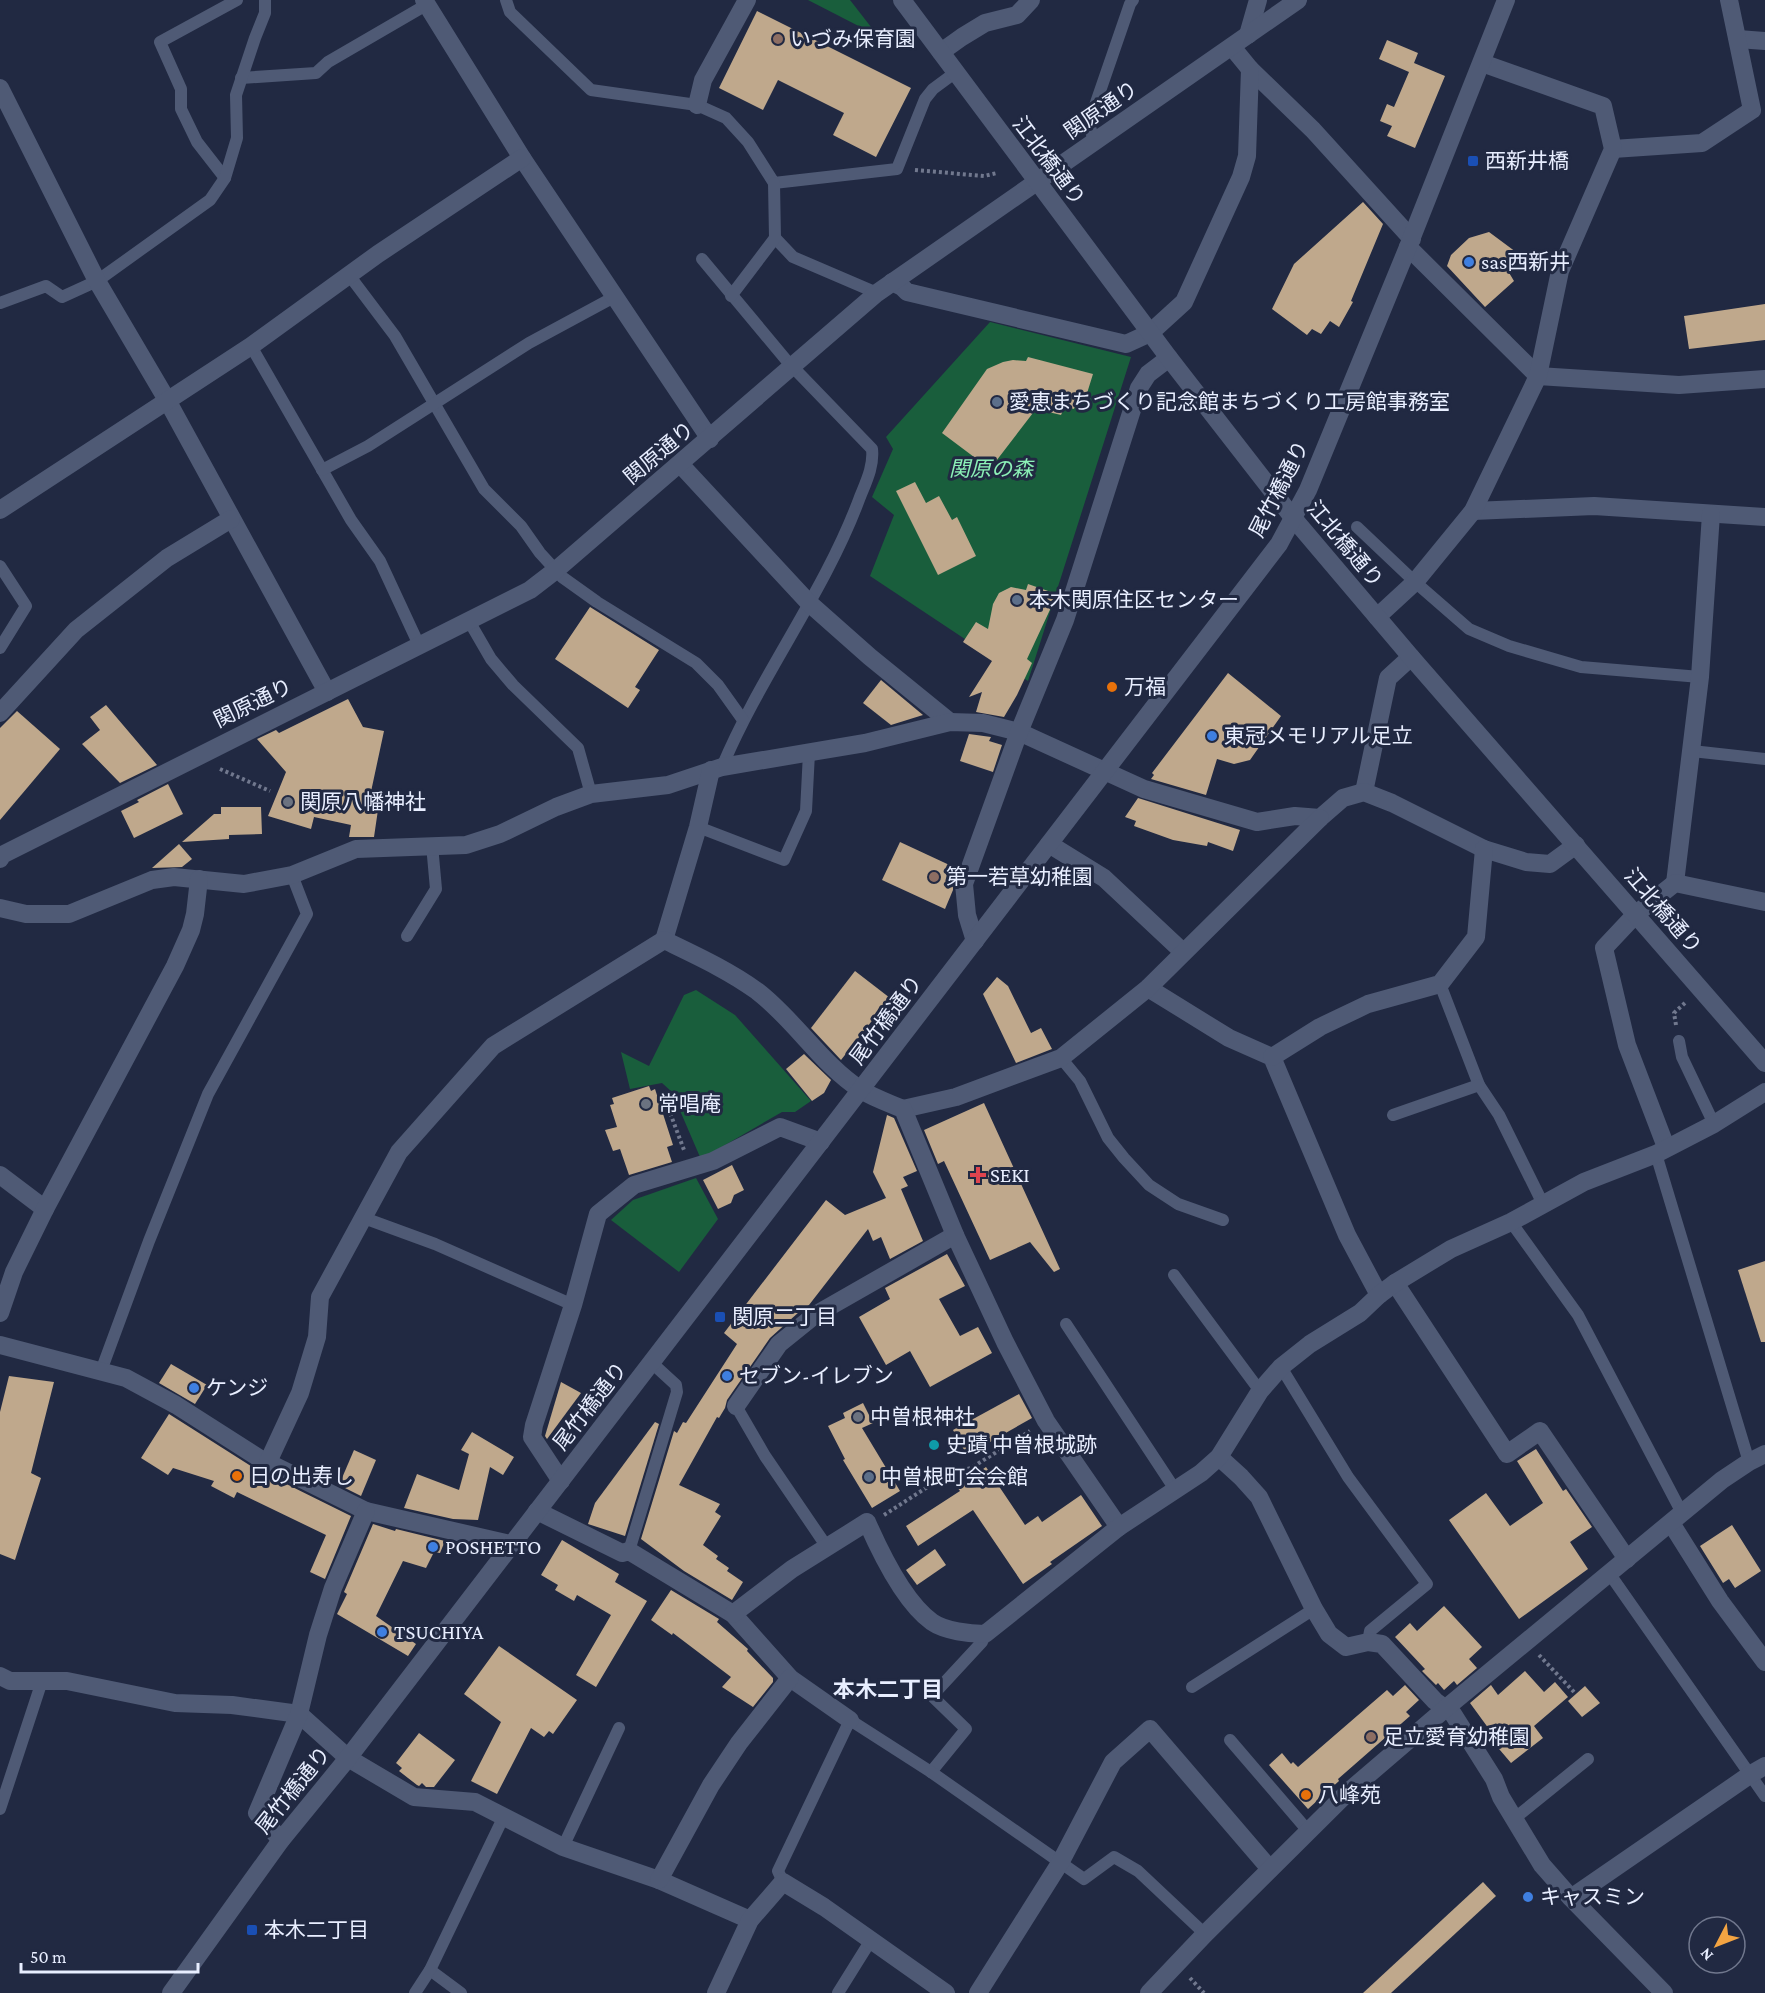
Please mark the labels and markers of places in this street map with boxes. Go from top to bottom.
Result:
place label: いづみ保育園 [790,27,916,51]
marker: いづみ保育園 [771,32,785,46]
place label: 西新井橋 [1485,149,1569,173]
marker: 西新井橋 [1466,154,1480,168]
place label: sas西新井 [1481,250,1570,274]
marker: sas西新井 [1462,255,1476,269]
place label: 愛恵まちづくり記念館まちづくり工房館事務室 [1009,390,1450,414]
marker: 愛恵まちづくり記念館まちづくり工房館事務室 [990,395,1004,409]
place label: 本木関原住区センター [1029,588,1239,612]
marker: 本木関原住区センター [1010,593,1024,607]
place label: 万福 [1124,675,1166,699]
marker: 万福 [1105,680,1119,694]
place label: 東冠メモリアル足立 [1224,724,1413,748]
marker: 東冠メモリアル足立 [1205,729,1219,743]
place label: 関原八幡神社 [300,790,426,814]
marker: 関原八幡神社 [281,795,295,809]
place label: 第一若草幼稚園 [946,865,1093,889]
marker: 第一若草幼稚園 [927,870,941,884]
place label: 常唱庵 [658,1092,721,1116]
marker: 常唱庵 [639,1097,653,1111]
place label: SEKI [990,1163,1030,1187]
marker: SEKI [971,1168,985,1182]
place label: 関原二丁目 [732,1305,837,1329]
marker: 関原二丁目 [713,1310,727,1324]
place label: セブン-イレブン [739,1364,894,1388]
marker: セブン-イレブン [720,1369,734,1383]
place label: ケンジ [206,1376,268,1400]
marker: ケンジ [187,1381,201,1395]
place label: 中曽根神社 [870,1405,975,1429]
marker: 中曽根神社 [851,1410,865,1424]
place label: 史蹟 中曽根城跡 [946,1433,1097,1457]
marker: 史蹟 中曽根城跡 [927,1438,941,1452]
place label: 日の出寿し [249,1464,354,1488]
place label: 中曽根町会会館 [881,1465,1028,1489]
marker: 日の出寿し [230,1469,244,1483]
marker: 中曽根町会会館 [862,1470,876,1484]
place label: POSHETTO [445,1535,541,1559]
marker: POSHETTO [426,1540,440,1554]
place label: TSUCHIYA [394,1620,484,1644]
marker: TSUCHIYA [375,1625,389,1639]
place label: 足立愛育幼稚園 [1383,1725,1530,1749]
marker: 足立愛育幼稚園 [1364,1730,1378,1744]
place label: 八峰苑 [1318,1783,1381,1807]
marker: 八峰苑 [1299,1788,1313,1802]
place label: キャスミン [1540,1885,1645,1909]
marker: キャスミン [1521,1890,1535,1904]
place label: 本木二丁目 [264,1918,369,1942]
marker: 本木二丁目 [245,1923,259,1937]

